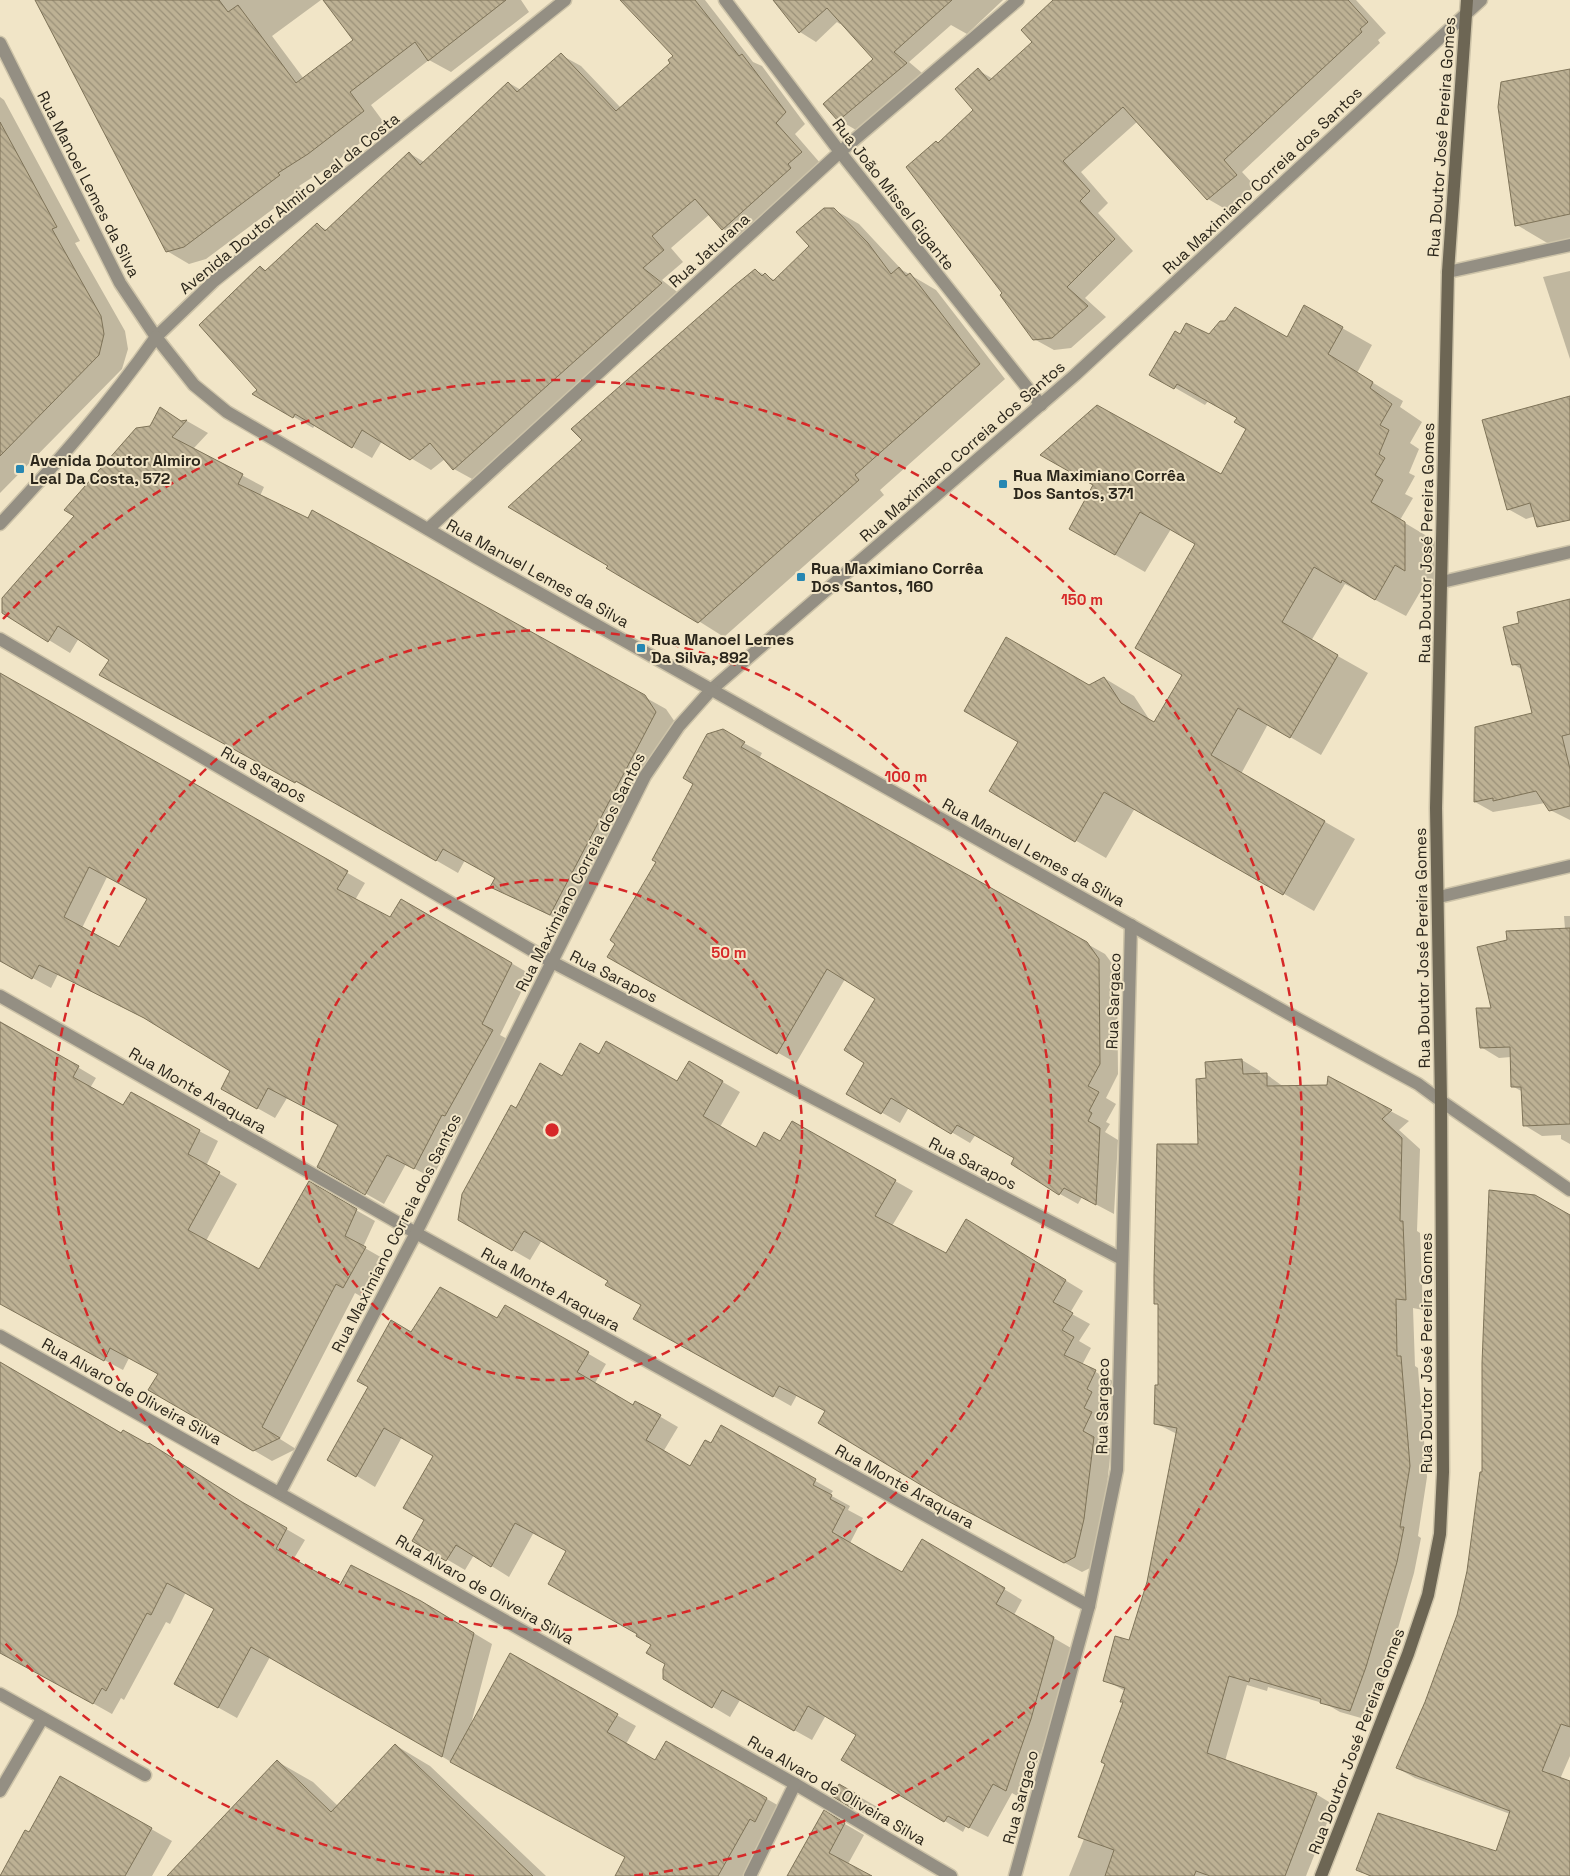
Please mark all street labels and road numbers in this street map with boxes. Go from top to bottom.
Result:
street label: Rua Doutor José Pereira Gomes [1423,16,1460,258]
street label: Rua Maximiano Correia dos Santos [1158,82,1367,279]
street label: Rua Manoel Lemes da Silva [32,88,145,281]
street label: Avenida Doutor Almiro Leal da Costa [175,108,404,299]
street label: Rua João Missel Gigante [828,114,960,275]
street label: Rua Jaturana [664,208,754,292]
street label: Rua Maximiano Correia dos Santos [855,356,1069,546]
street label: Rua Doutor José Pereira Gomes [1414,422,1439,664]
street label: Rua Manuel Lemes da Silva [443,514,633,633]
street label: Rua Sarapos [217,741,310,807]
street label: Rua Maximiano Correia dos Santos [511,749,650,995]
street label: Rua Manuel Lemes da Silva [939,793,1129,912]
street label: Rua Doutor José Pereira Gomes [1410,827,1435,1069]
street label: Rua Sarapos [566,945,661,1008]
street label: Rua Sargaco [1101,952,1126,1050]
street label: Rua Monte Araquara [125,1042,271,1139]
street label: Rua Maximiano Correia dos Santos [327,1110,466,1356]
street label: Rua Sarapos [925,1132,1020,1195]
street label: Rua Doutor José Pereira Gomes [1416,1233,1437,1473]
street label: Rua Monte Araquara [477,1242,624,1336]
street label: Rua Alvaro de Oliveira Silva [38,1333,225,1450]
street label: Rua Sargaco [1091,1358,1114,1455]
street label: Rua Monte Araquara [831,1439,978,1533]
street label: Rua Alvaro de Oliveira Silva [392,1530,578,1649]
street label: Rua Doutor José Pereira Gomes [1304,1625,1409,1857]
street label: Rua Alvaro de Oliveira Silva [744,1731,930,1850]
street label: Rua Sargaco [998,1748,1043,1847]

